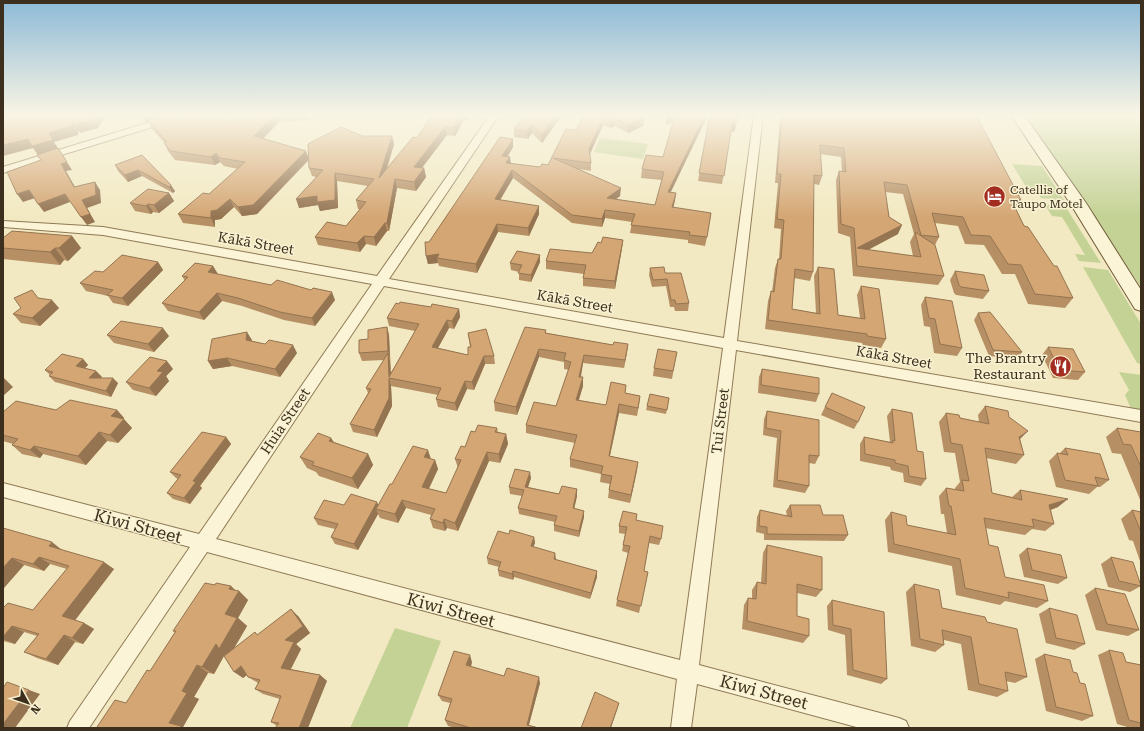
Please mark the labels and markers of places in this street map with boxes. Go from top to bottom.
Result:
place label: Catellis of Taupo Motel [1010,183,1083,211]
hotel icon: Catellis of Taupo Motel [981,184,1007,210]
place label: The Brantry Restaurant [965,350,1047,382]
restaurant icon: The Brantry Restaurant [1048,353,1074,379]

